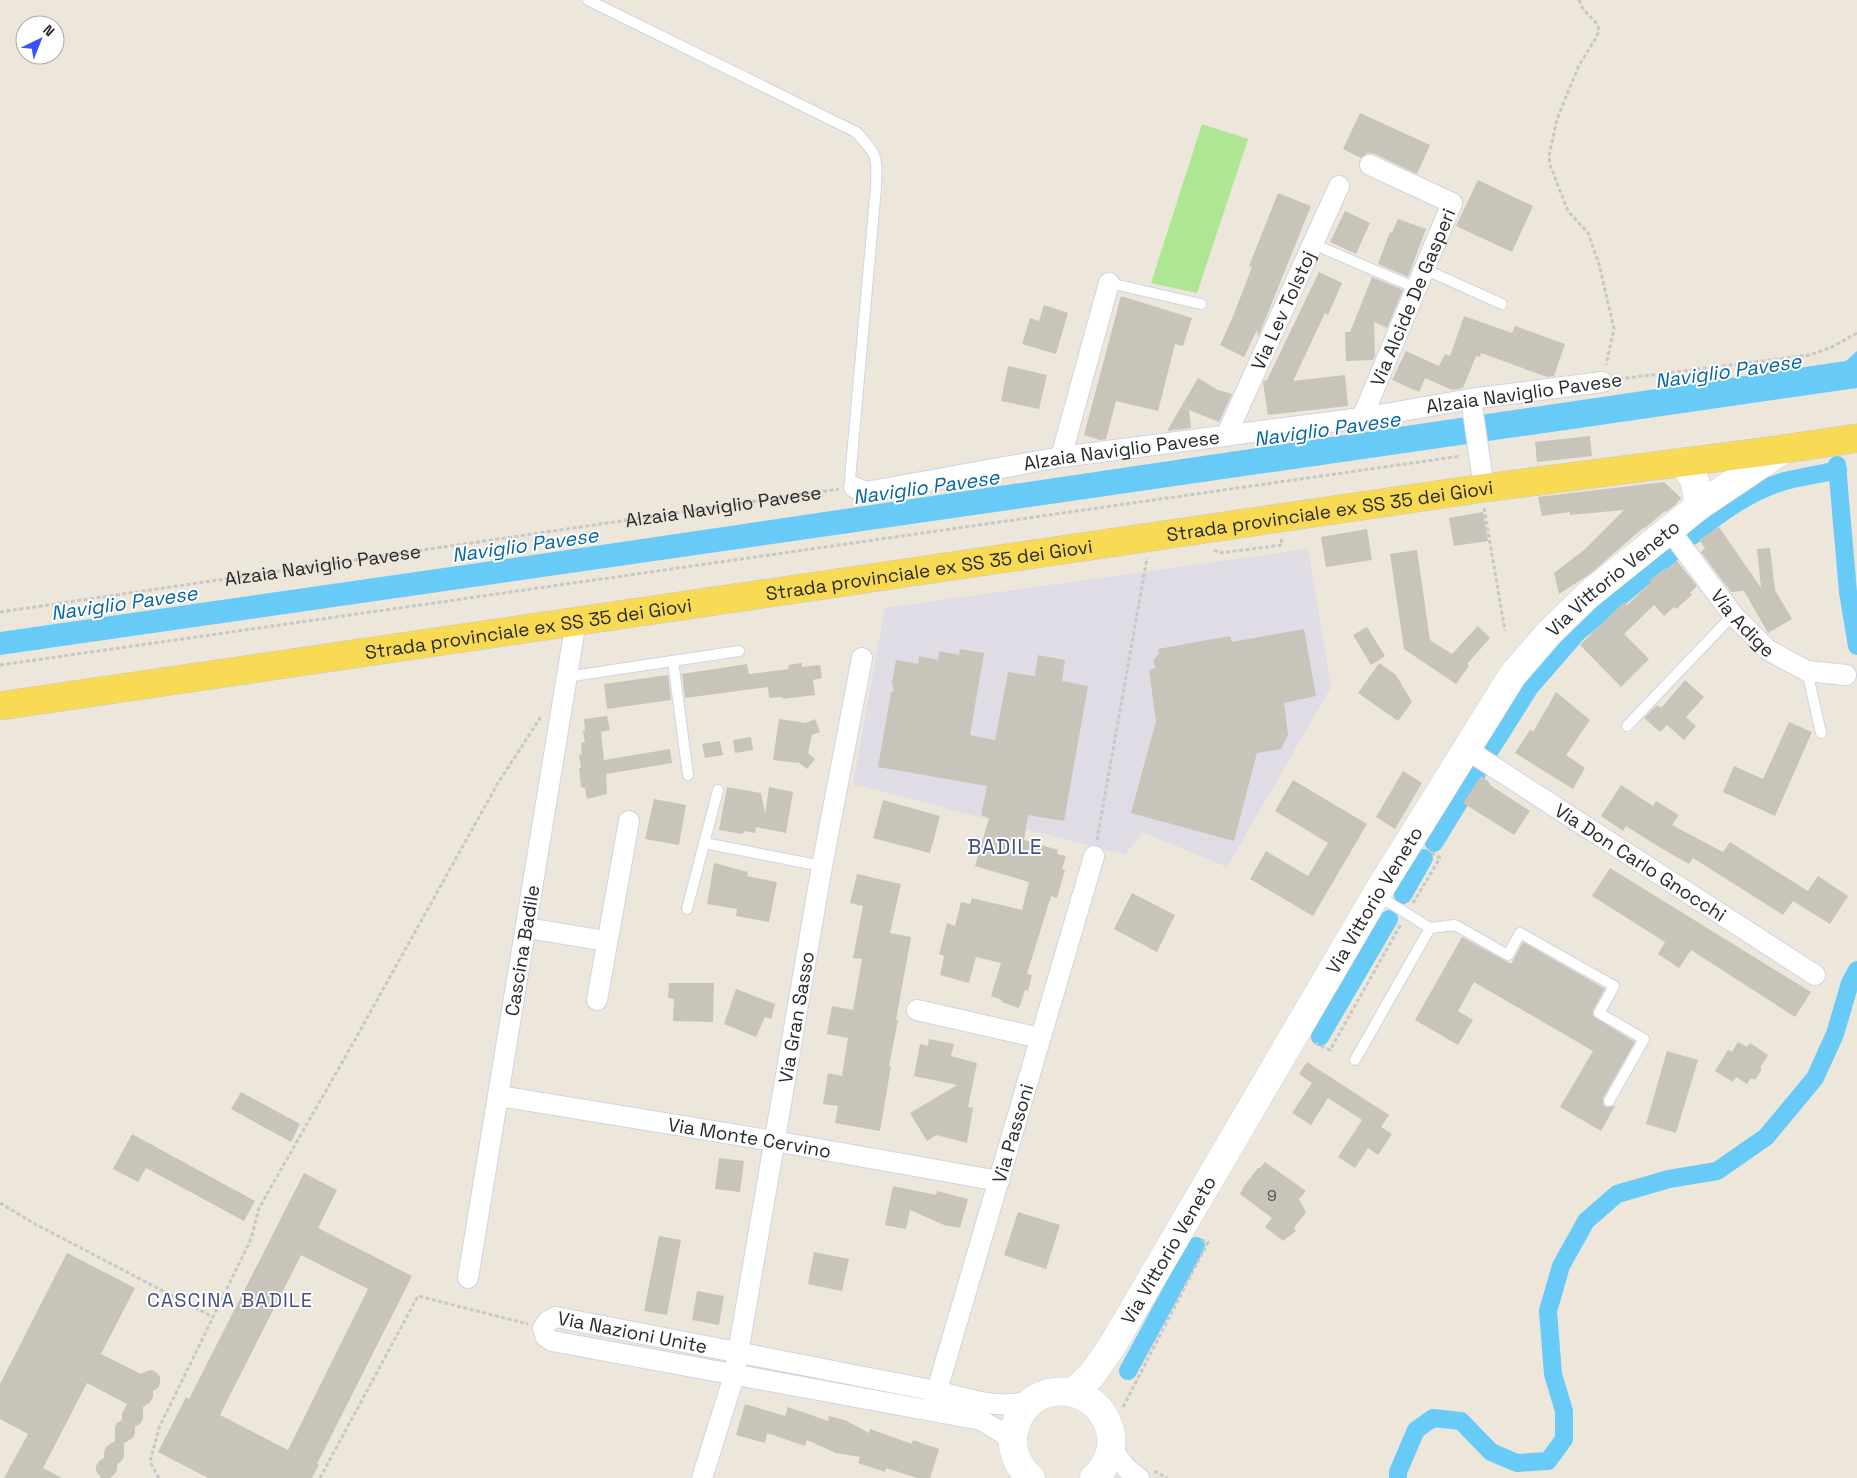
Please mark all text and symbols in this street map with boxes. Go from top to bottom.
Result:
north arrow [15,15,65,65]
text: N [39,21,58,40]
street label: Via Alcide De Gasperi [1364,204,1461,390]
street label: Via Lev Tolstoj [1245,247,1321,374]
water label: Naviglio Pavese [1653,348,1804,394]
street label: Alzaia Naviglio Pavese [1424,367,1624,419]
water label: Naviglio Pavese [1252,406,1403,452]
street label: Alzaia Naviglio Pavese [1021,424,1221,476]
water label: Naviglio Pavese [851,464,1002,510]
street label: Strada provinciale ex SS 35 dei Giovi [1165,474,1495,547]
street label: Alzaia Naviglio Pavese [623,479,823,533]
street label: Via Vittorio Veneto [1540,514,1685,642]
water label: Naviglio Pavese [450,522,601,568]
street label: Strada provinciale ex SS 35 dei Giovi [764,533,1094,606]
street label: Alzaia Naviglio Pavese [223,538,422,591]
water label: Naviglio Pavese [49,580,200,626]
street label: Via Adige [1705,584,1781,663]
street label: Strada provinciale ex SS 35 dei Giovi [363,592,693,665]
street label: Via Don Carlo Gnocchi [1550,797,1731,927]
street label: Via Vittorio Veneto [1320,821,1428,978]
district label: BADILE [967,833,1043,860]
street label: Cascina Badile [499,883,545,1018]
street label: Via Gran Sasso [772,949,820,1085]
street label: Via Passoni [986,1081,1039,1186]
street label: Via Monte Cervino [666,1111,833,1163]
street label: Via Vittorio Veneto [1115,1171,1222,1329]
house number: 9 [1267,1185,1277,1206]
district label: CASCINA BADILE [147,1287,313,1313]
street label: Via Nazioni Unite [556,1305,709,1359]

